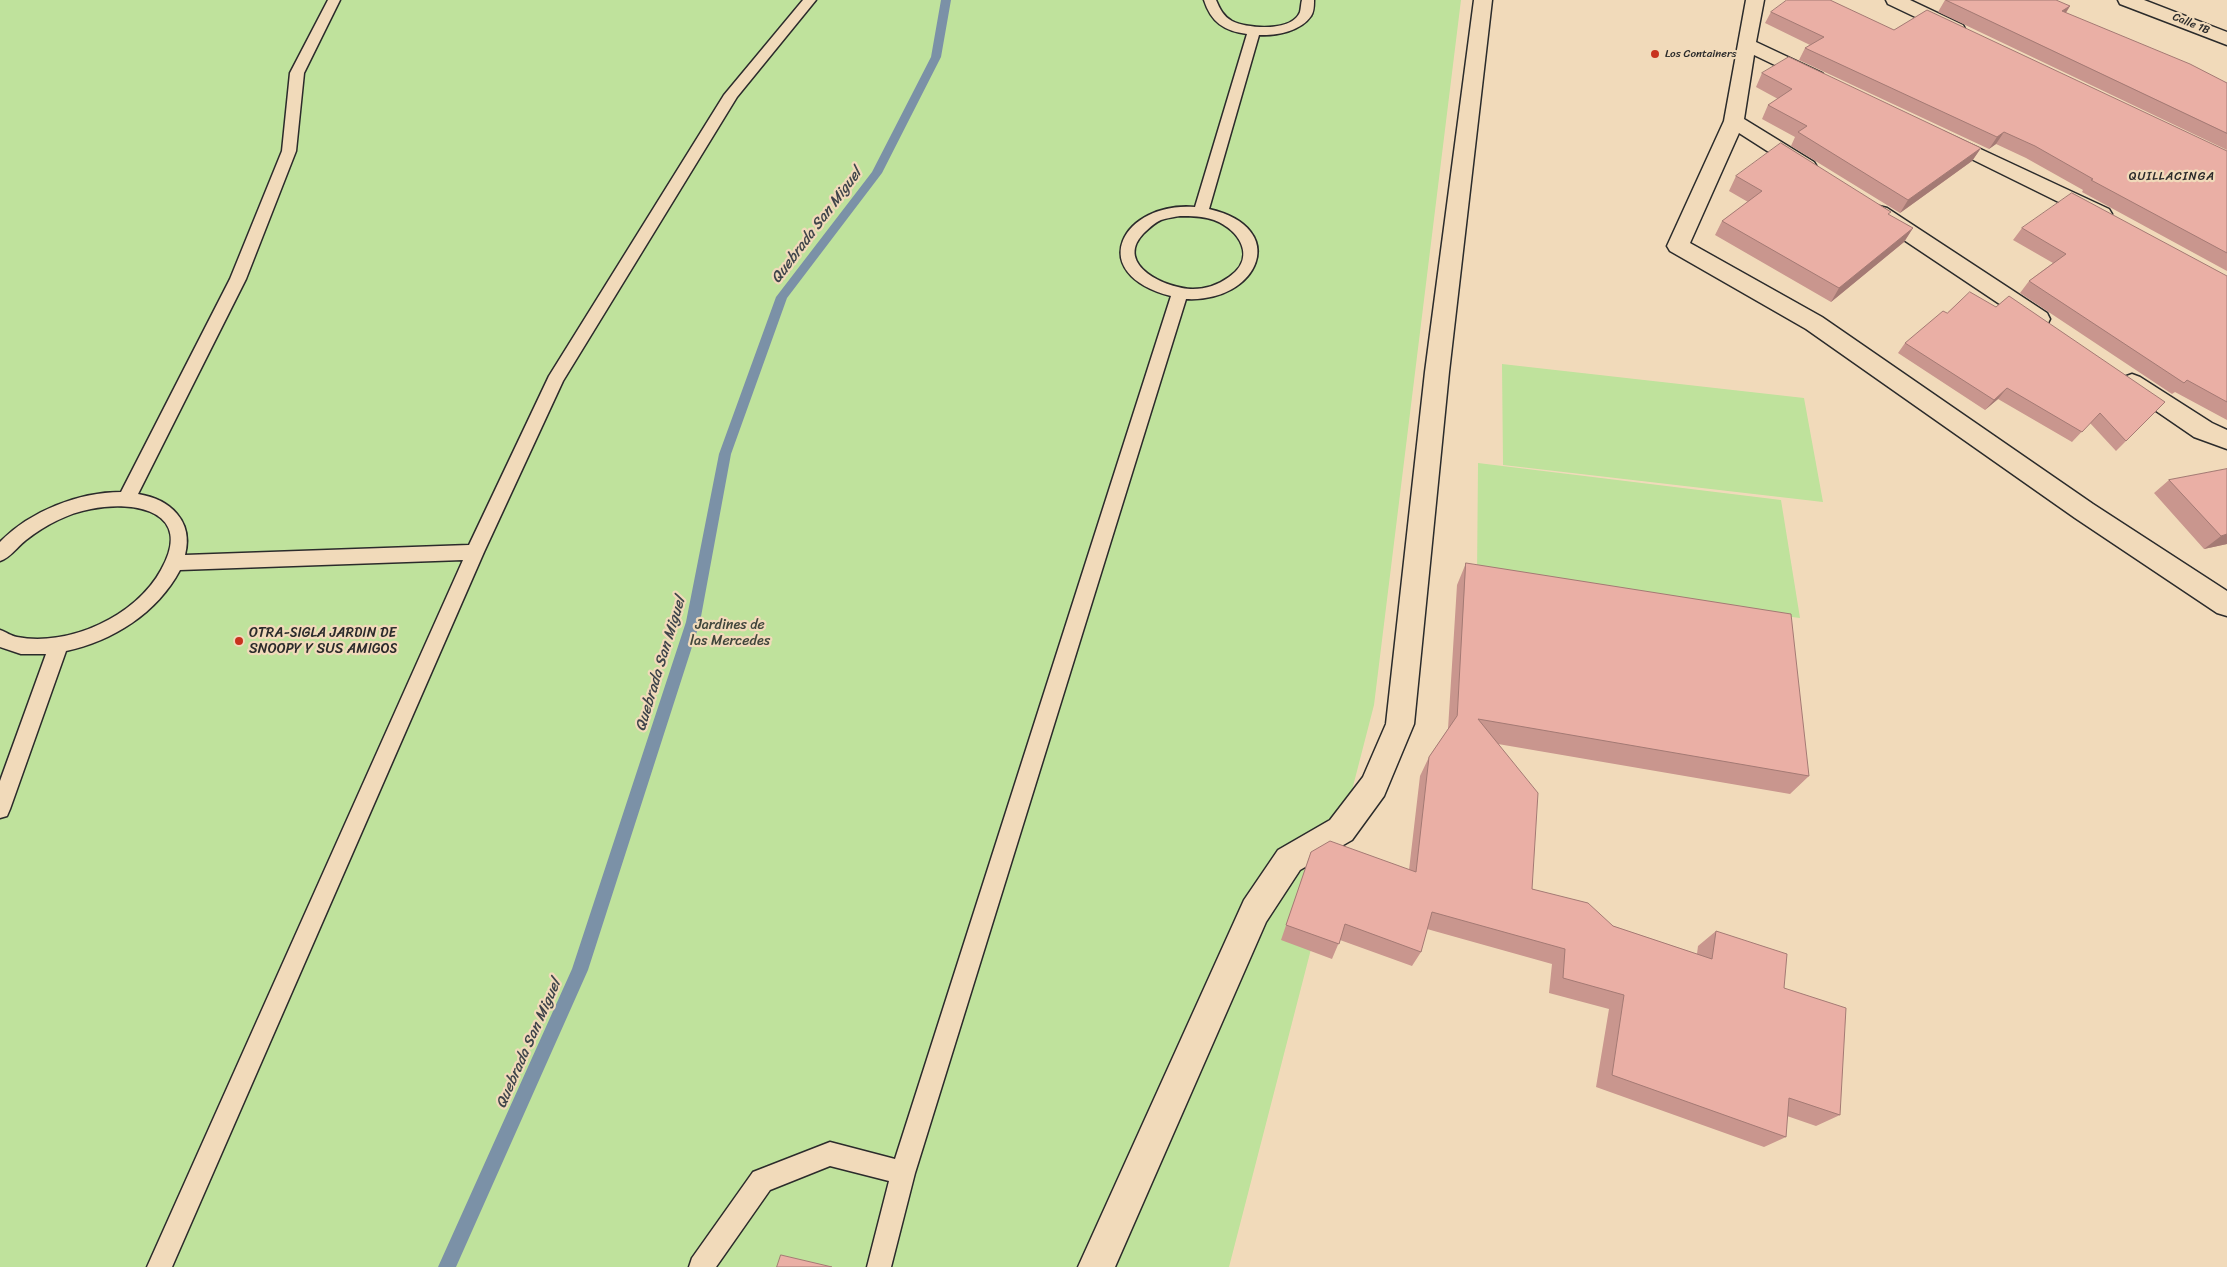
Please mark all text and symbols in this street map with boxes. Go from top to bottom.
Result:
street label: Calle 1B [2171,11,2211,37]
place label: Los Containers [1665,47,1737,61]
marker: Los Containers [1649,48,1661,60]
water label: Quebrada San Miguel [768,165,866,287]
district label: QUILLACINGA [2128,170,2216,184]
water label: Quebrada San Miguel [632,595,690,733]
park label: Jardines de las Mercedes [690,617,770,650]
place label: OTRA-SIGLA JARDIN DE SNOOPY Y SUS AMIGOS [249,625,397,658]
marker: OTRA-SIGLA JARDIN DE SNOOPY Y SUS AMIGOS [233,635,245,647]
water label: Quebrada San Miguel [492,977,566,1111]

